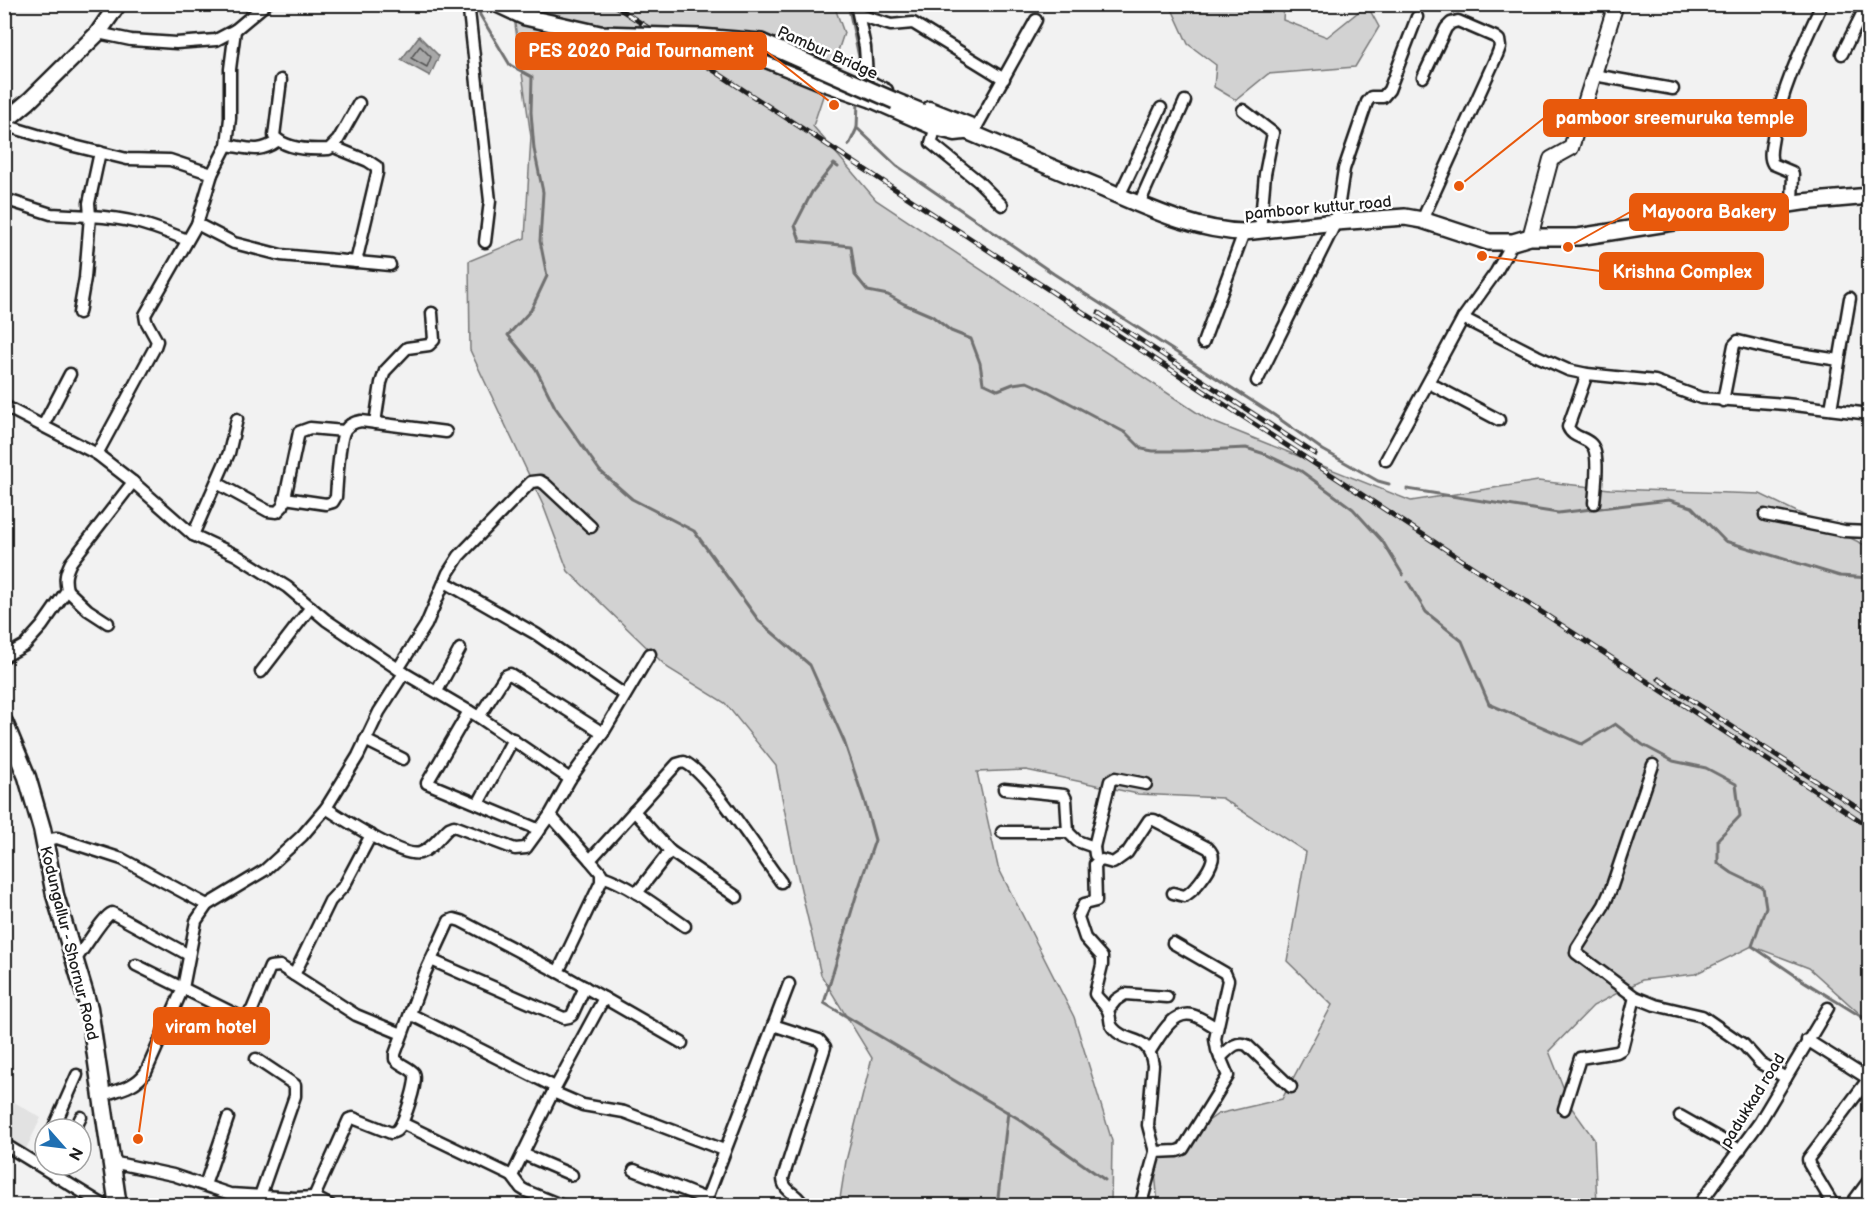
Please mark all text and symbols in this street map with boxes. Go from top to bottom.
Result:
street label: Pambur Bridge [774,23,881,84]
callout: PES 2020 Paid Tournament [516,33,766,69]
text: PES 2020 Paid Tournament [528,41,754,62]
callout: pamboor sreemuruka temple [1544,100,1806,136]
text: pamboor sreemuruka temple [1556,108,1794,129]
street label: pamboor kuttur road [1244,193,1392,224]
callout: Mayoora Bakery [1630,194,1788,230]
text: Mayoora Bakery [1642,202,1777,223]
callout: Krishna Complex [1600,253,1763,289]
text: Krishna Complex [1612,262,1752,283]
street label: Kodungallur - Shornur Road [35,844,102,1042]
callout: viram hotel [154,1008,269,1044]
text: viram hotel [165,1017,256,1038]
street label: padukkad road [1717,1050,1790,1151]
north arrow [33,1117,93,1177]
text: N [64,1144,86,1163]

